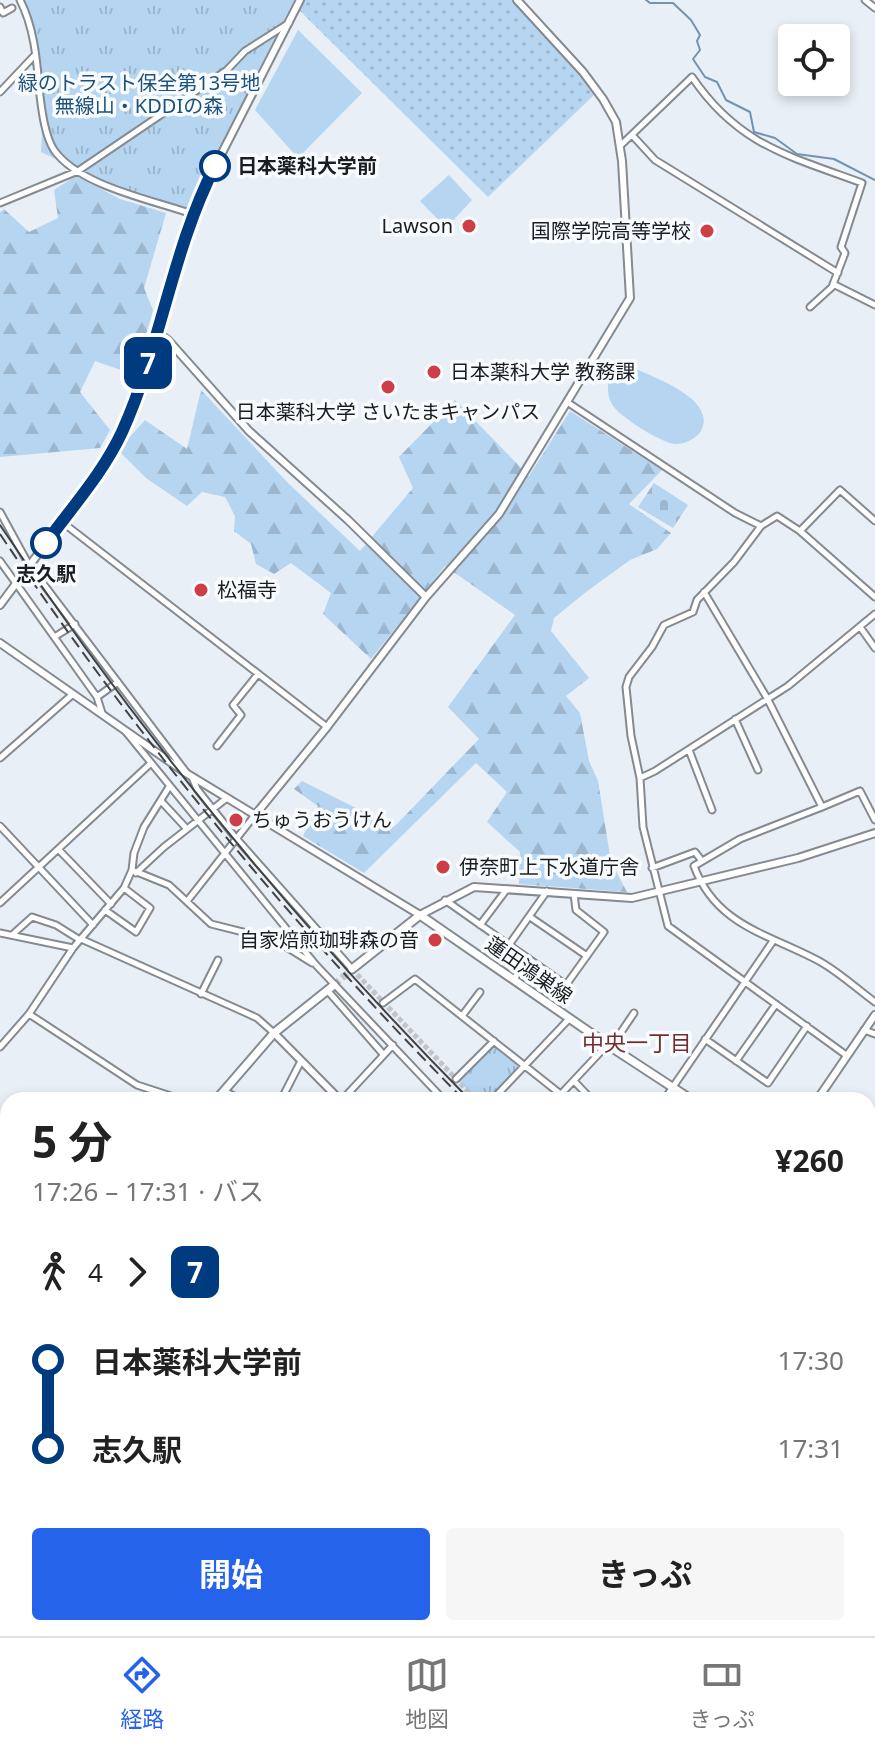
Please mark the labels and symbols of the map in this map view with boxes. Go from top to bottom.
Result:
park label: 緑のトラスト保全第13号地 無線山・KDDIの森 [18,69,260,119]
marker: 日本薬科大学前 [200,151,230,181]
place label: 日本薬科大学前 [237,152,377,179]
place label: Lawson [382,212,453,239]
marker: Lawson [460,217,478,235]
place label: 国際学院高等学校 [531,217,691,244]
marker: 国際学院高等学校 [698,222,716,240]
line badge: 7 [122,337,174,389]
place label: 日本薬科大学 教務課 [450,358,635,385]
marker: 日本薬科大学 教務課 [425,363,443,381]
marker: 日本薬科大学 さいたまキャンパス [379,378,397,396]
place label: 日本薬科大学 さいたまキャンパス [236,398,540,425]
marker: 志久駅 [31,528,61,558]
place label: 志久駅 [16,560,76,587]
place label: 松福寺 [217,576,277,603]
marker: 松福寺 [192,581,210,599]
place label: ちゅうおうけん [252,806,392,833]
marker: ちゅうおうけん [227,811,245,829]
place label: 伊奈町上下水道庁舎 [459,853,639,880]
marker: 伊奈町上下水道庁舎 [434,858,452,876]
place label: 自家焙煎珈琲森の音 [239,926,419,953]
street label: 蓮田鴻巣線 [481,930,578,1009]
marker: 自家焙煎珈琲森の音 [426,931,444,949]
district label: 中央一丁目 [582,1027,692,1057]

